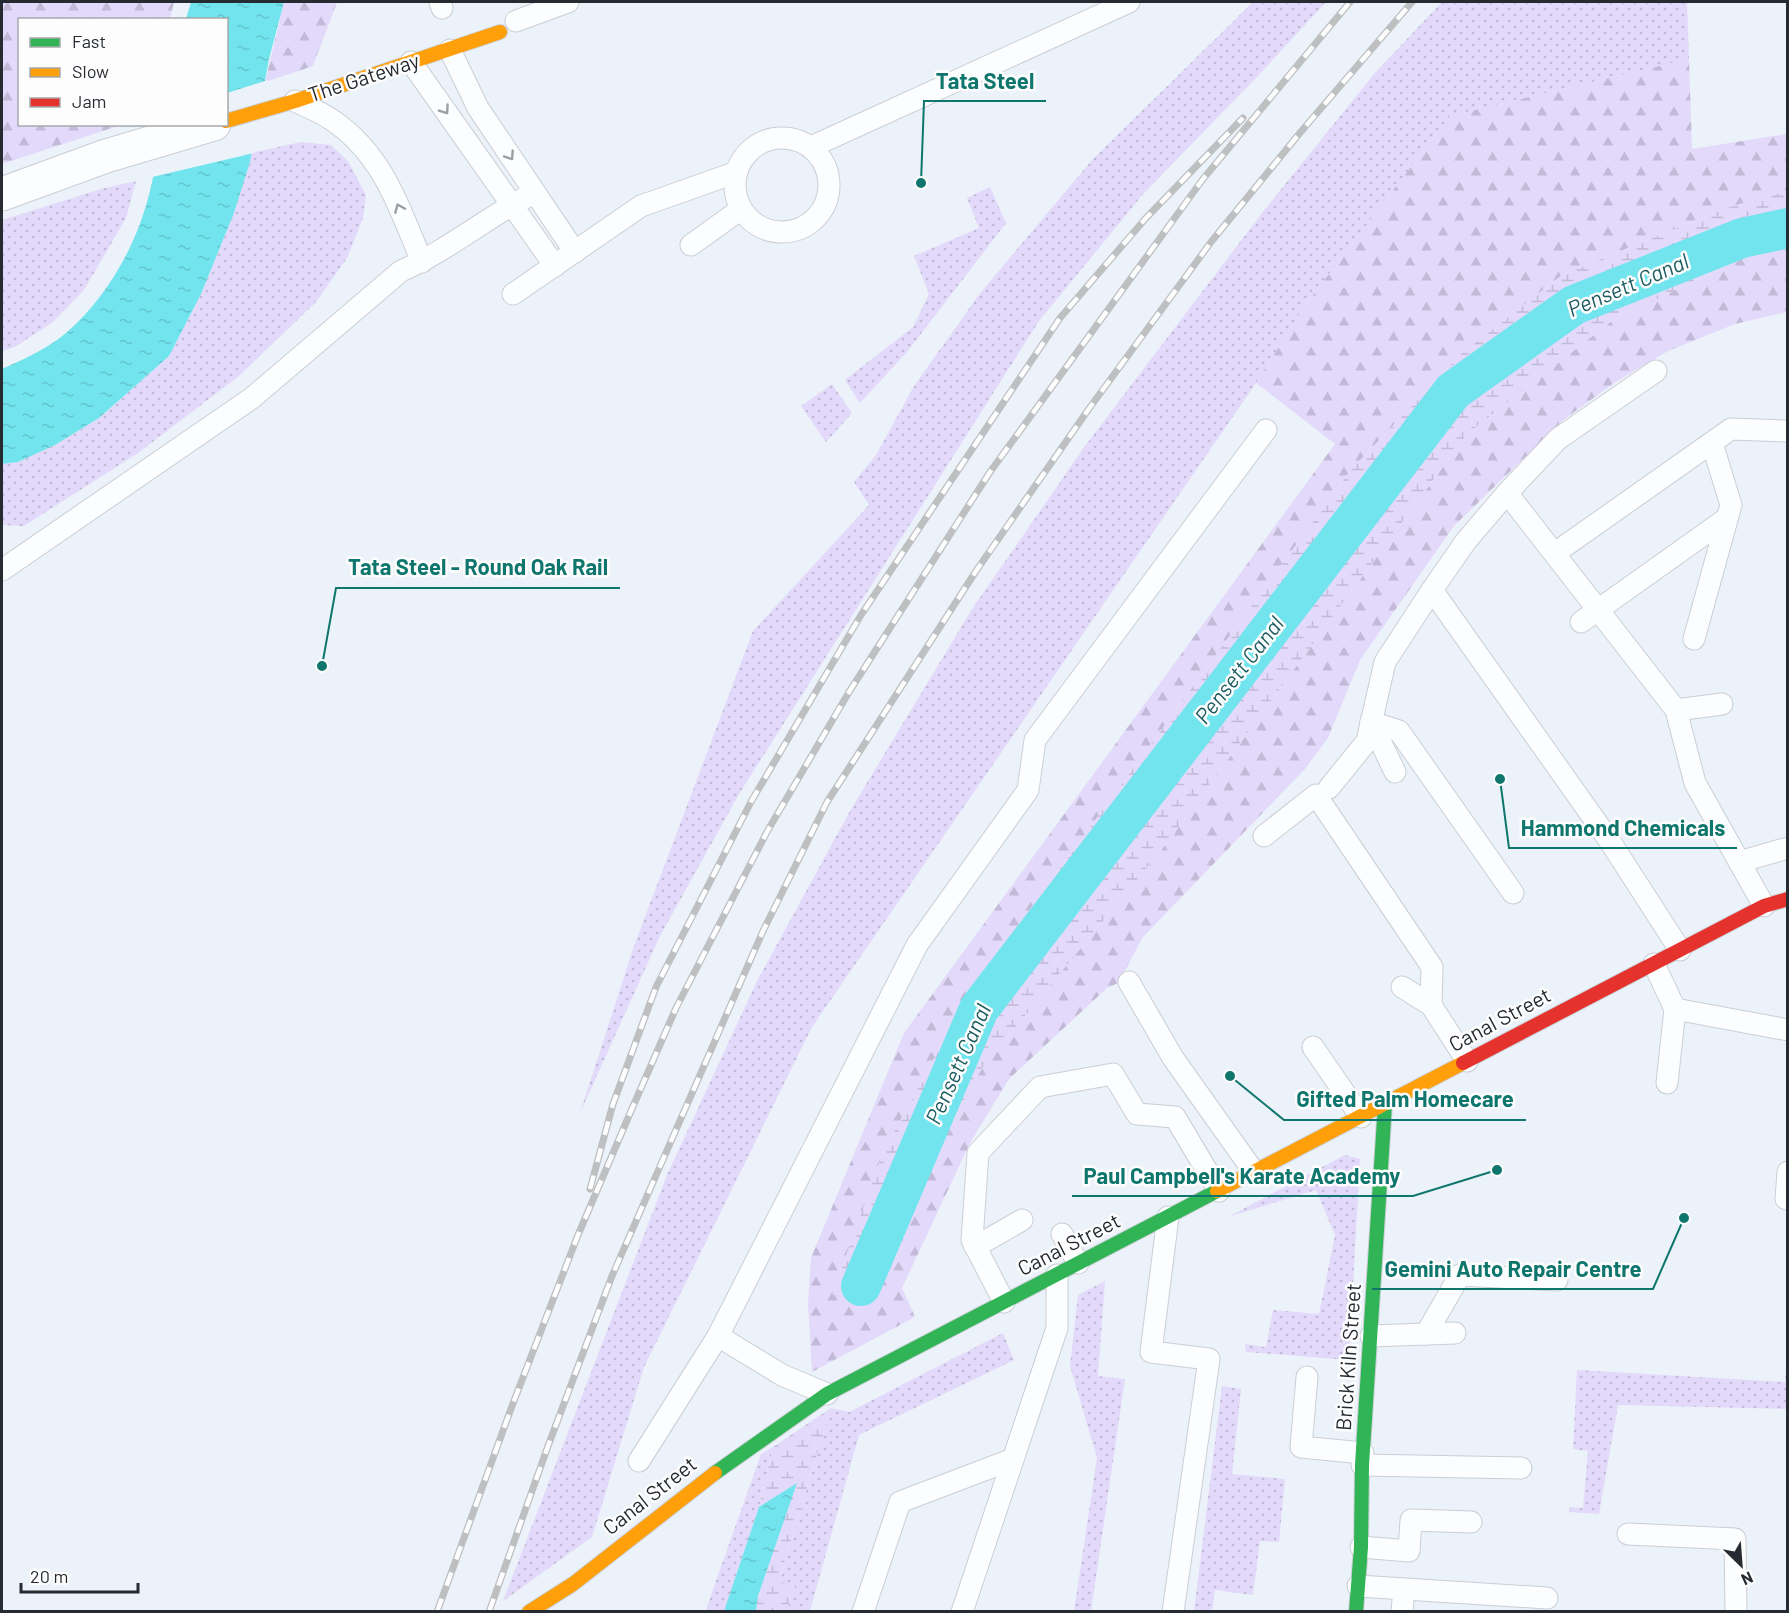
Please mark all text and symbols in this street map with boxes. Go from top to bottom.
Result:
legend [18,18,228,126]
text: Fast [72,30,106,52]
street label: The Gateway [305,47,423,106]
text: Slow [72,60,109,82]
callout: Tata Steel [924,61,1046,101]
text: Tata Steel [936,67,1034,93]
text: Jam [72,90,106,112]
one-way arrow [438,104,449,115]
one-way arrow [502,149,513,160]
one-way arrow [394,203,406,214]
water label: Pensett Canal [1563,247,1692,321]
callout: Tata Steel - Round Oak Rail [336,548,620,588]
text: Tata Steel - Round Oak Rail [348,553,608,579]
water label: Pensett Canal [1188,611,1288,728]
callout: Hammond Chemicals [1509,808,1737,848]
text: Hammond Chemicals [1521,814,1725,840]
street label: Canal Street [1444,981,1554,1056]
water label: Pensett Canal [919,999,995,1128]
callout: Gifted Palm Homecare [1284,1080,1526,1120]
text: Gifted Palm Homecare [1296,1085,1514,1111]
callout: Paul Campbell's Karate Academy [1072,1156,1413,1196]
text: Paul Campbell's Karate Academy [1084,1162,1400,1188]
street label: Canal Street [1013,1207,1124,1280]
callout: Gemini Auto Repair Centre [1372,1249,1653,1289]
text: Gemini Auto Repair Centre [1385,1255,1641,1281]
street label: Brick Kiln Street [1330,1282,1365,1431]
street label: Canal Street [597,1451,701,1539]
north arrow [1711,1535,1771,1595]
scale bar [21,1556,138,1594]
text: 20 m [30,1565,68,1587]
text: N [1739,1568,1756,1590]

